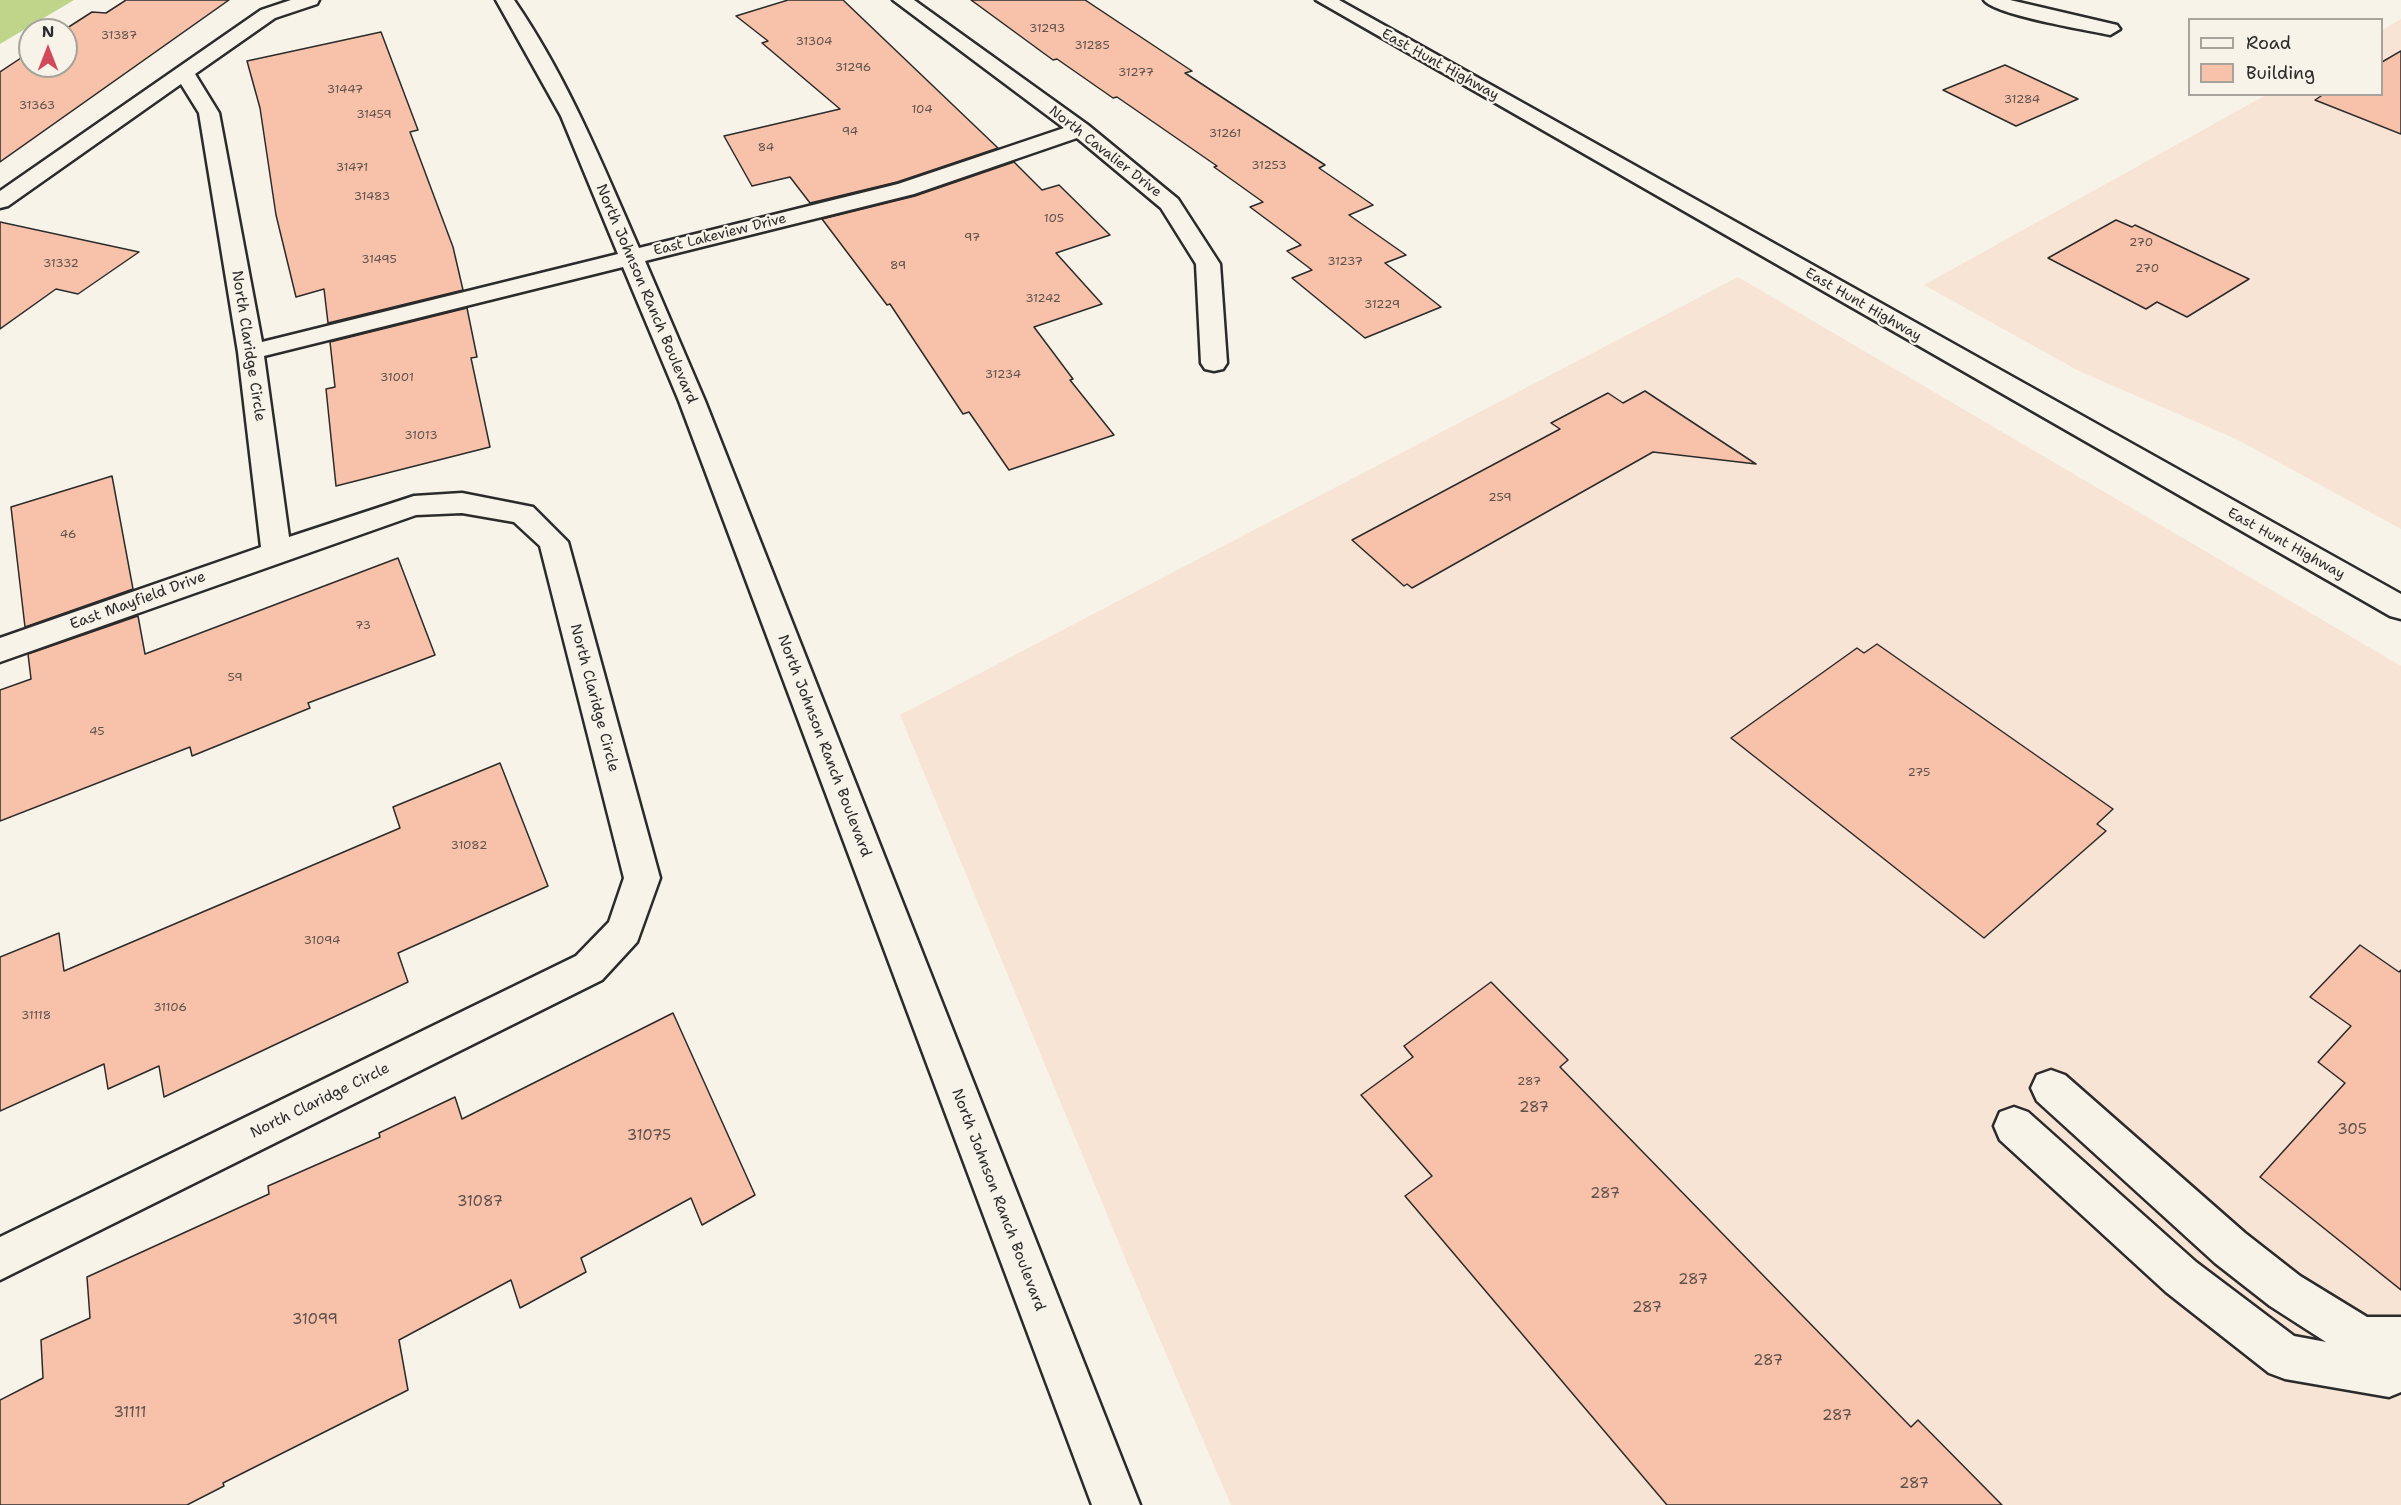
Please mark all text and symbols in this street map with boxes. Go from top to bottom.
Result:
north arrow [18,18,78,78]
legend [2188,18,2383,96]
text: N [42,21,54,42]
house number: 31293 [1029,22,1065,36]
street label: East Hunt Highway [1378,26,1502,104]
house number: 31387 [101,29,137,43]
text: Road [2246,31,2291,55]
house number: 31304 [796,35,832,49]
house number: 31285 [1074,39,1110,53]
house number: 31296 [835,61,871,75]
text: Building [2246,61,2315,85]
house number: 31277 [1118,66,1154,80]
house number: 31447 [327,83,363,97]
house number: 31284 [2004,93,2040,107]
house number: 31363 [19,99,55,113]
house number: 104 [911,103,933,117]
street label: North Cavalier Drive [1045,103,1165,201]
house number: 31459 [356,108,392,122]
house number: 94 [842,125,858,139]
house number: 31261 [1209,127,1241,141]
house number: 84 [758,141,774,155]
house number: 31253 [1251,159,1287,173]
house number: 31471 [336,161,368,175]
street label: North Johnson Ranch Boulevard [591,182,701,406]
house number: 31483 [354,190,390,204]
street label: East Lakeview Drive [652,210,788,260]
house number: 105 [1044,212,1064,226]
house number: 97 [964,231,980,245]
house number: 270 [2129,236,2153,250]
house number: 31495 [361,253,397,267]
house number: 31237 [1327,255,1363,269]
house number: 31332 [43,257,79,271]
house number: 89 [890,259,906,273]
house number: 270 [2135,262,2159,276]
street label: East Hunt Highway [1802,265,1924,345]
street label: North Claridge Circle [227,269,269,423]
house number: 31242 [1025,292,1061,306]
house number: 31229 [1364,298,1400,312]
house number: 31234 [985,368,1021,382]
house number: 31001 [380,371,414,385]
house number: 31013 [404,429,438,443]
house number: 259 [1488,491,1512,505]
street label: East Hunt Highway [2224,505,2348,583]
house number: 46 [60,528,76,542]
street label: East Mayfield Drive [68,568,208,634]
house number: 73 [355,619,371,633]
street label: North Claridge Circle [566,622,622,774]
street label: North Johnson Ranch Boulevard [773,632,875,860]
house number: 59 [227,671,243,685]
house number: 45 [89,725,105,739]
house number: 275 [1908,766,1930,780]
house number: 31082 [451,839,487,853]
house number: 31094 [304,934,340,948]
house number: 31106 [153,1001,187,1015]
house number: 31118 [21,1009,51,1023]
street label: North Claridge Circle [248,1059,392,1143]
house number: 287 [1517,1075,1541,1089]
street label: North Johnson Ranch Boulevard [947,1086,1049,1314]
house number: 287 [1519,1099,1549,1117]
house number: 305 [2337,1121,2367,1139]
house number: 31075 [627,1127,671,1145]
house number: 287 [1590,1185,1620,1203]
house number: 31087 [457,1193,503,1211]
house number: 287 [1678,1271,1708,1289]
house number: 287 [1632,1299,1662,1317]
house number: 31099 [292,1311,338,1329]
house number: 287 [1753,1352,1783,1370]
house number: 31111 [113,1404,147,1422]
house number: 287 [1822,1407,1852,1425]
house number: 287 [1899,1475,1929,1493]

